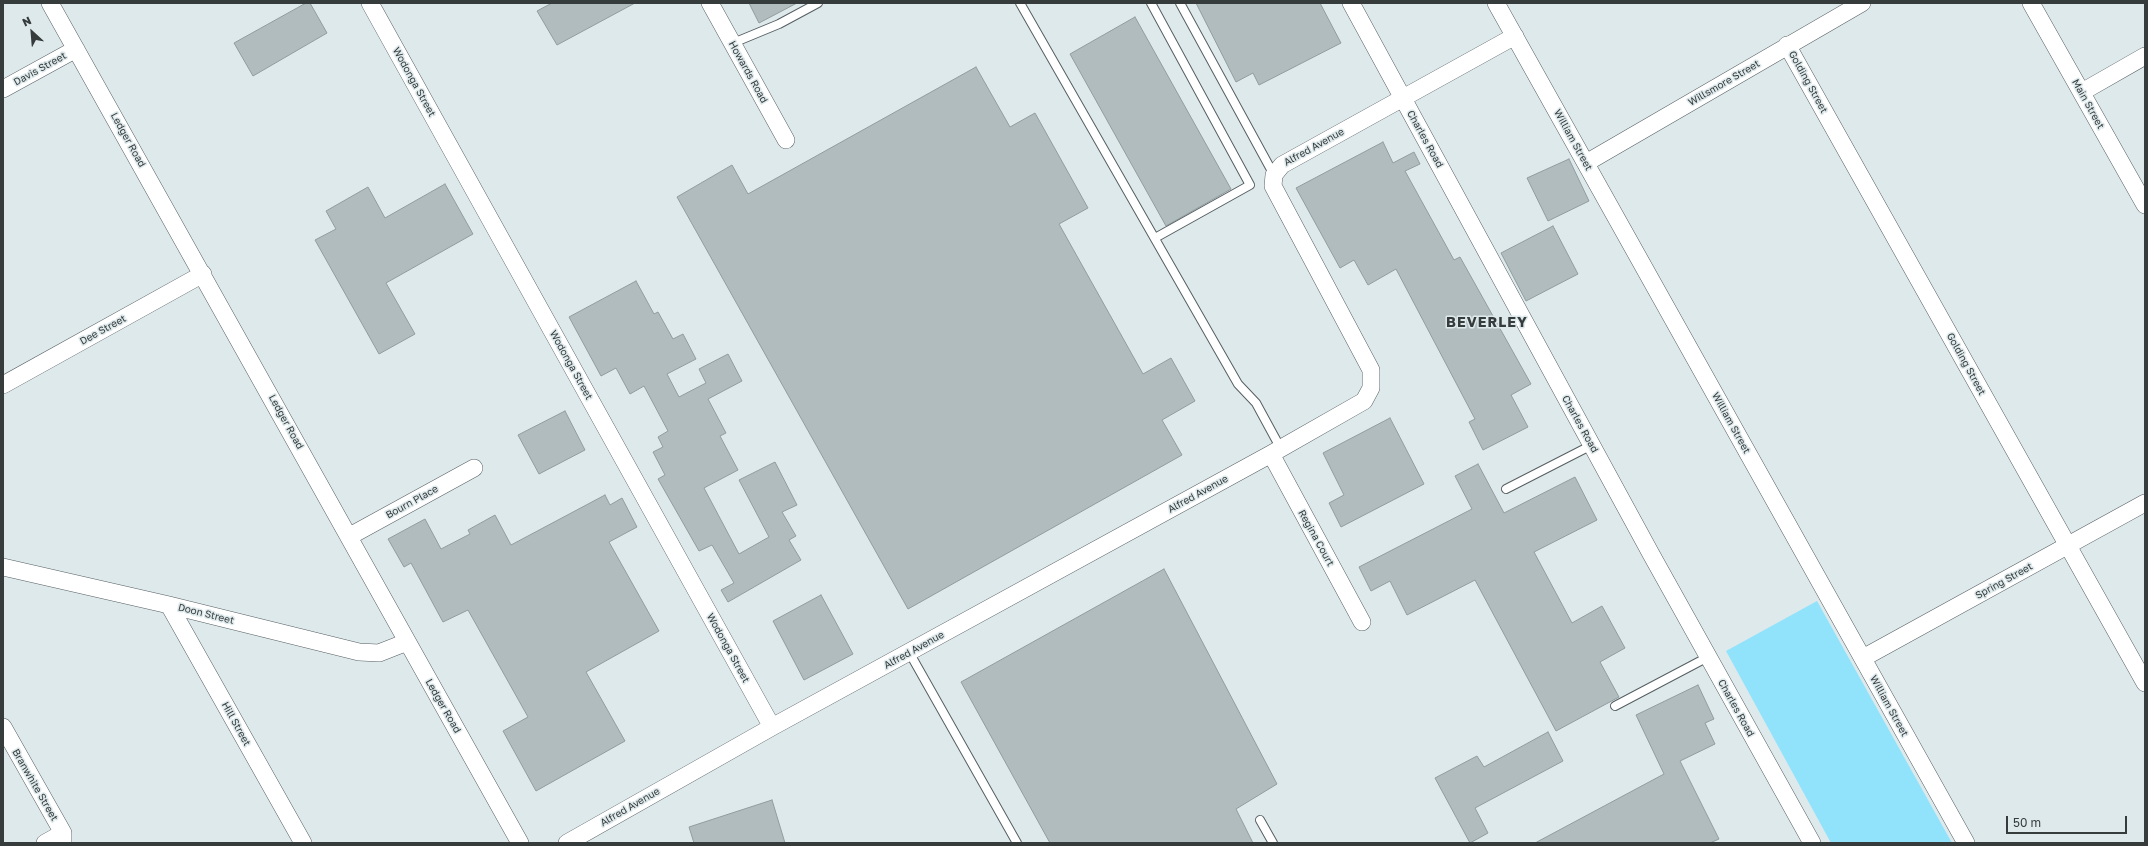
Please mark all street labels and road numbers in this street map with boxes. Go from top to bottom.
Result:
street label: Howards Road [726,39,770,105]
street label: Wodonga Street [390,45,438,119]
street label: Golding Street [1786,49,1830,115]
street label: Davis Street [12,50,68,88]
street label: Willsmore Street [1686,58,1762,108]
street label: Main Street [2069,77,2107,131]
street label: William Street [1551,107,1595,173]
street label: Charles Road [1404,108,1446,170]
street label: Ledger Road [108,111,148,169]
street label: Alfred Avenue [1282,126,1346,168]
street label: Dee Street [78,312,128,348]
street label: Wodonga Street [547,328,595,402]
street label: Golding Street [1944,331,1988,397]
street label: William Street [1709,390,1753,456]
street label: Ledger Road [266,393,306,451]
street label: Charles Road [1559,393,1601,455]
street label: Alfred Avenue [1166,473,1230,515]
street label: Bourn Place [384,483,440,521]
street label: Regina Court [1296,508,1336,568]
street label: Spring Street [1973,560,2035,602]
street label: Doon Street [177,601,235,627]
street label: Wodonga Street [704,611,752,685]
street label: Alfred Avenue [882,629,946,671]
street label: William Street [1867,673,1911,739]
street label: Ledger Road [423,677,463,735]
street label: Charles Road [1715,677,1757,739]
street label: Hill Street [219,700,253,748]
street label: Branwhite Street [10,747,60,823]
street label: Alfred Avenue [598,785,662,829]

